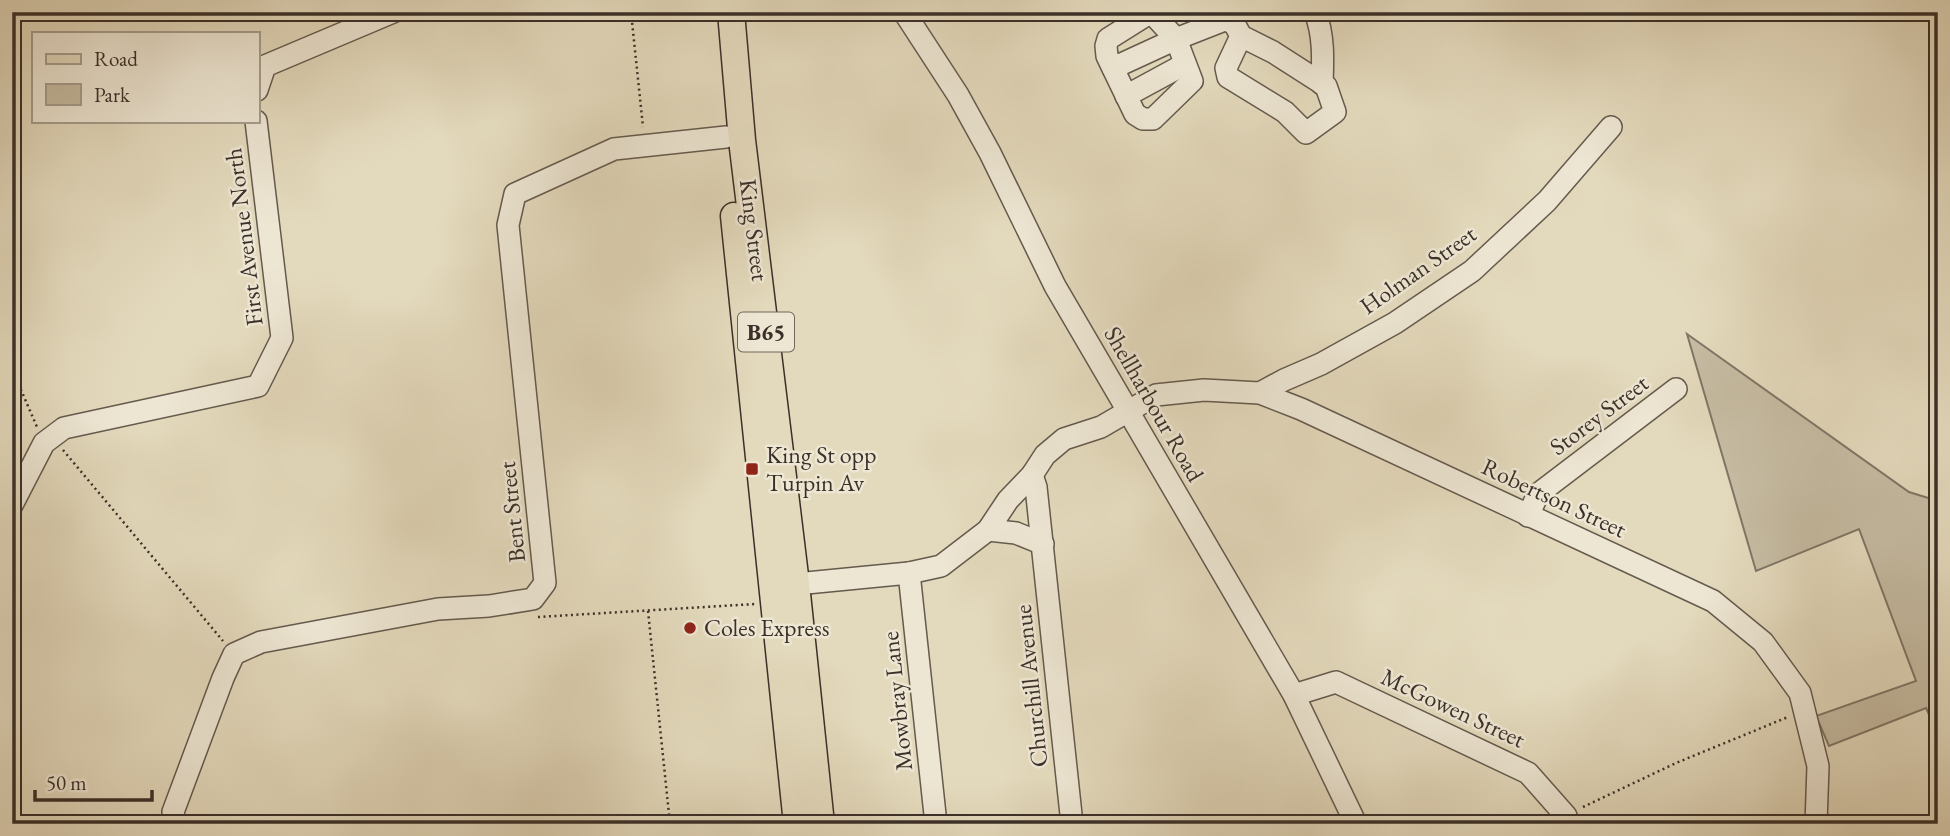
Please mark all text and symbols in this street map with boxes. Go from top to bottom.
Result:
legend [32,32,259,122]
text: Road [94,45,138,72]
text: Park [94,81,131,108]
street label: First Avenue North [217,146,270,328]
street label: King Street [733,177,776,283]
street label: Holman Street [1353,218,1482,321]
road number: B65 [738,312,794,352]
street label: Shellharbour Road [1097,321,1212,488]
street label: Storey Street [1543,367,1655,462]
place label: King St opp Turpin Av [766,439,876,498]
street label: Robertson Street [1477,451,1632,545]
street label: Bent Street [491,460,532,564]
marker: King St opp Turpin Av [744,461,760,477]
street label: Churchill Avenue [1007,603,1054,769]
place label: Coles Express [704,612,829,643]
marker: Coles Express [682,620,698,636]
street label: Mowbray Lane [874,630,919,772]
street label: McGowen Street [1376,661,1531,755]
scale bar [35,759,152,803]
text: 50 m [46,769,87,796]

